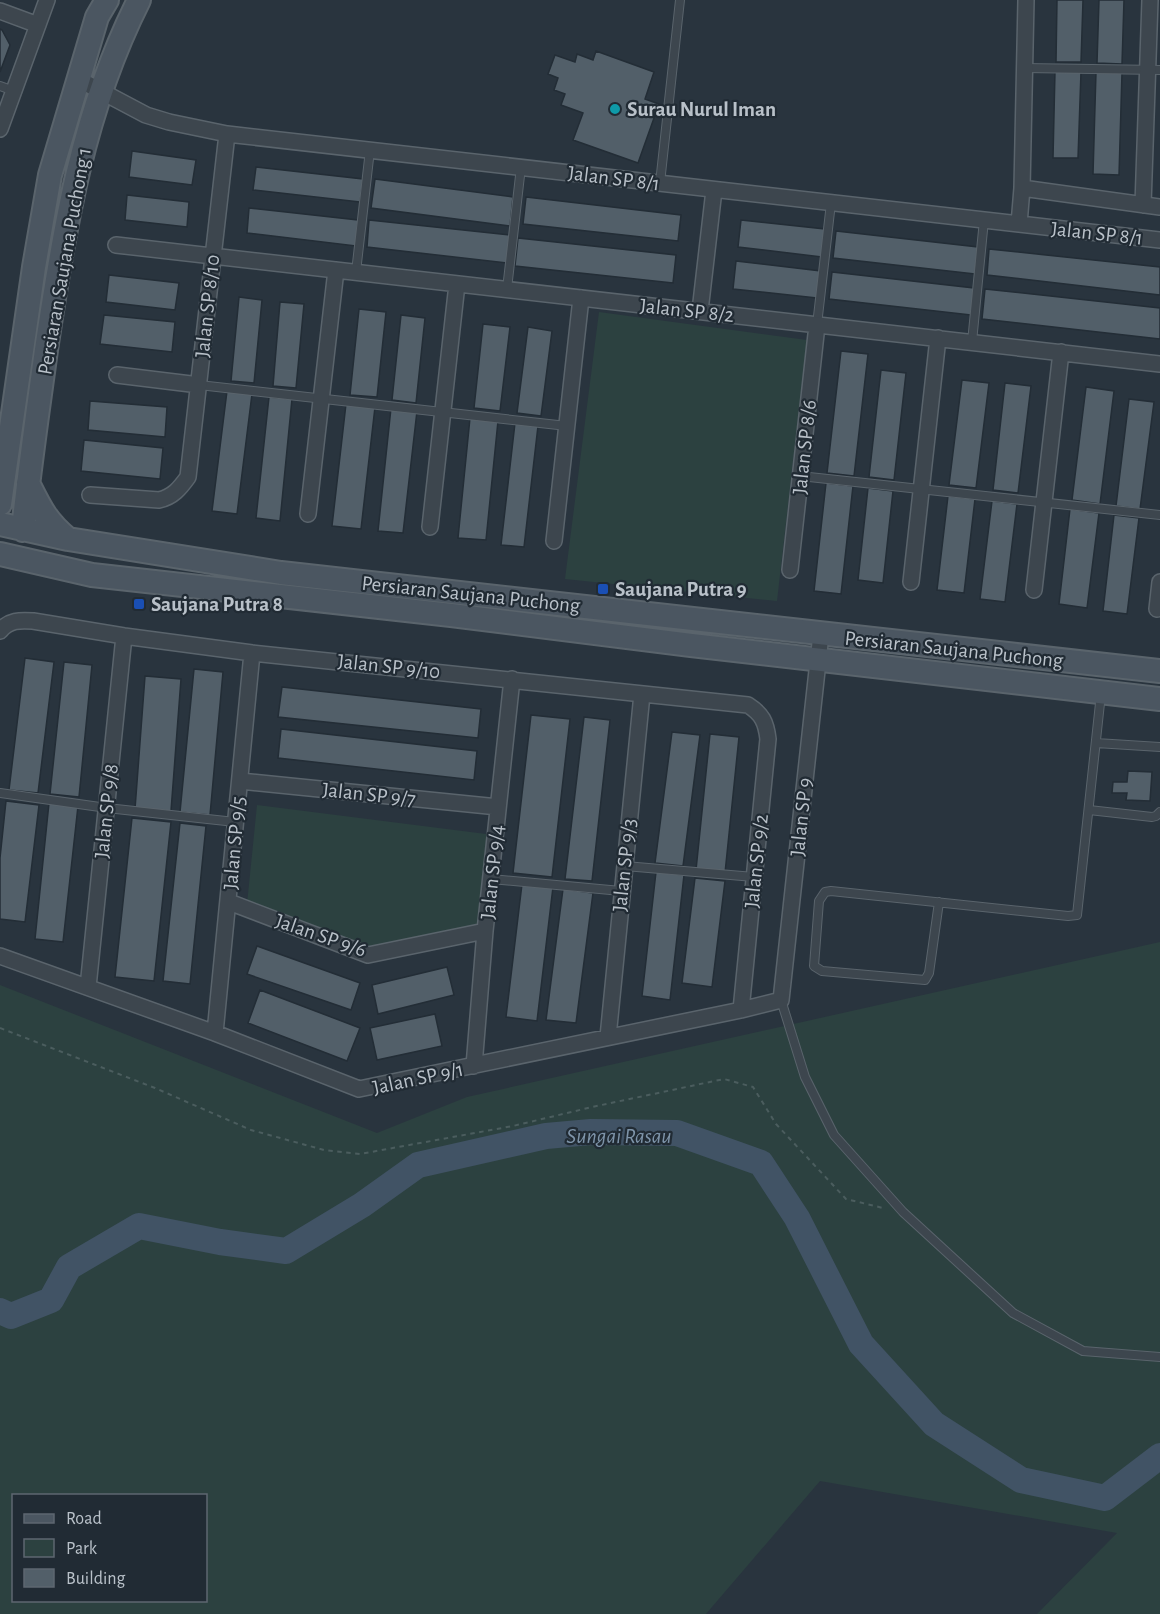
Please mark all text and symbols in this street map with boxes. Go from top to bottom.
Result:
place label: Surau Nurul Iman [627,99,776,120]
marker: Surau Nurul Iman [608,102,622,116]
street label: Persiaran Saujana Puchong 1 [34,146,95,376]
street label: Jalan SP 8/1 [567,162,661,195]
street label: Jalan SP 8/1 [1050,218,1144,249]
street label: Jalan SP 8/10 [192,254,223,359]
street label: Jalan SP 8/2 [639,295,735,326]
street label: Jalan SP 8/6 [789,399,820,495]
street label: Persiaran Saujana Puchong [361,573,582,617]
place label: Saujana Putra 9 [615,579,747,600]
marker: Saujana Putra 9 [596,582,610,596]
place label: Saujana Putra 8 [151,594,283,615]
marker: Saujana Putra 8 [132,597,146,611]
street label: Persiaran Saujana Puchong [844,628,1065,672]
street label: Jalan SP 9/10 [336,651,441,682]
street label: Jalan SP 9/8 [91,763,122,859]
street label: Jalan SP 9 [787,777,816,857]
street label: Jalan SP 9/7 [321,779,417,810]
street label: Jalan SP 9/5 [220,795,249,891]
street label: Jalan SP 9/2 [741,813,772,909]
street label: Jalan SP 9/3 [609,817,640,913]
street label: Jalan SP 9/4 [477,824,508,920]
street label: Jalan SP 9/6 [273,910,369,961]
street label: Jalan SP 9/1 [371,1059,465,1098]
water label: Sungai Rasau [566,1125,672,1147]
legend [12,1494,207,1602]
text: Road [66,1510,102,1528]
text: Park [66,1540,98,1558]
text: Building [66,1570,126,1588]

